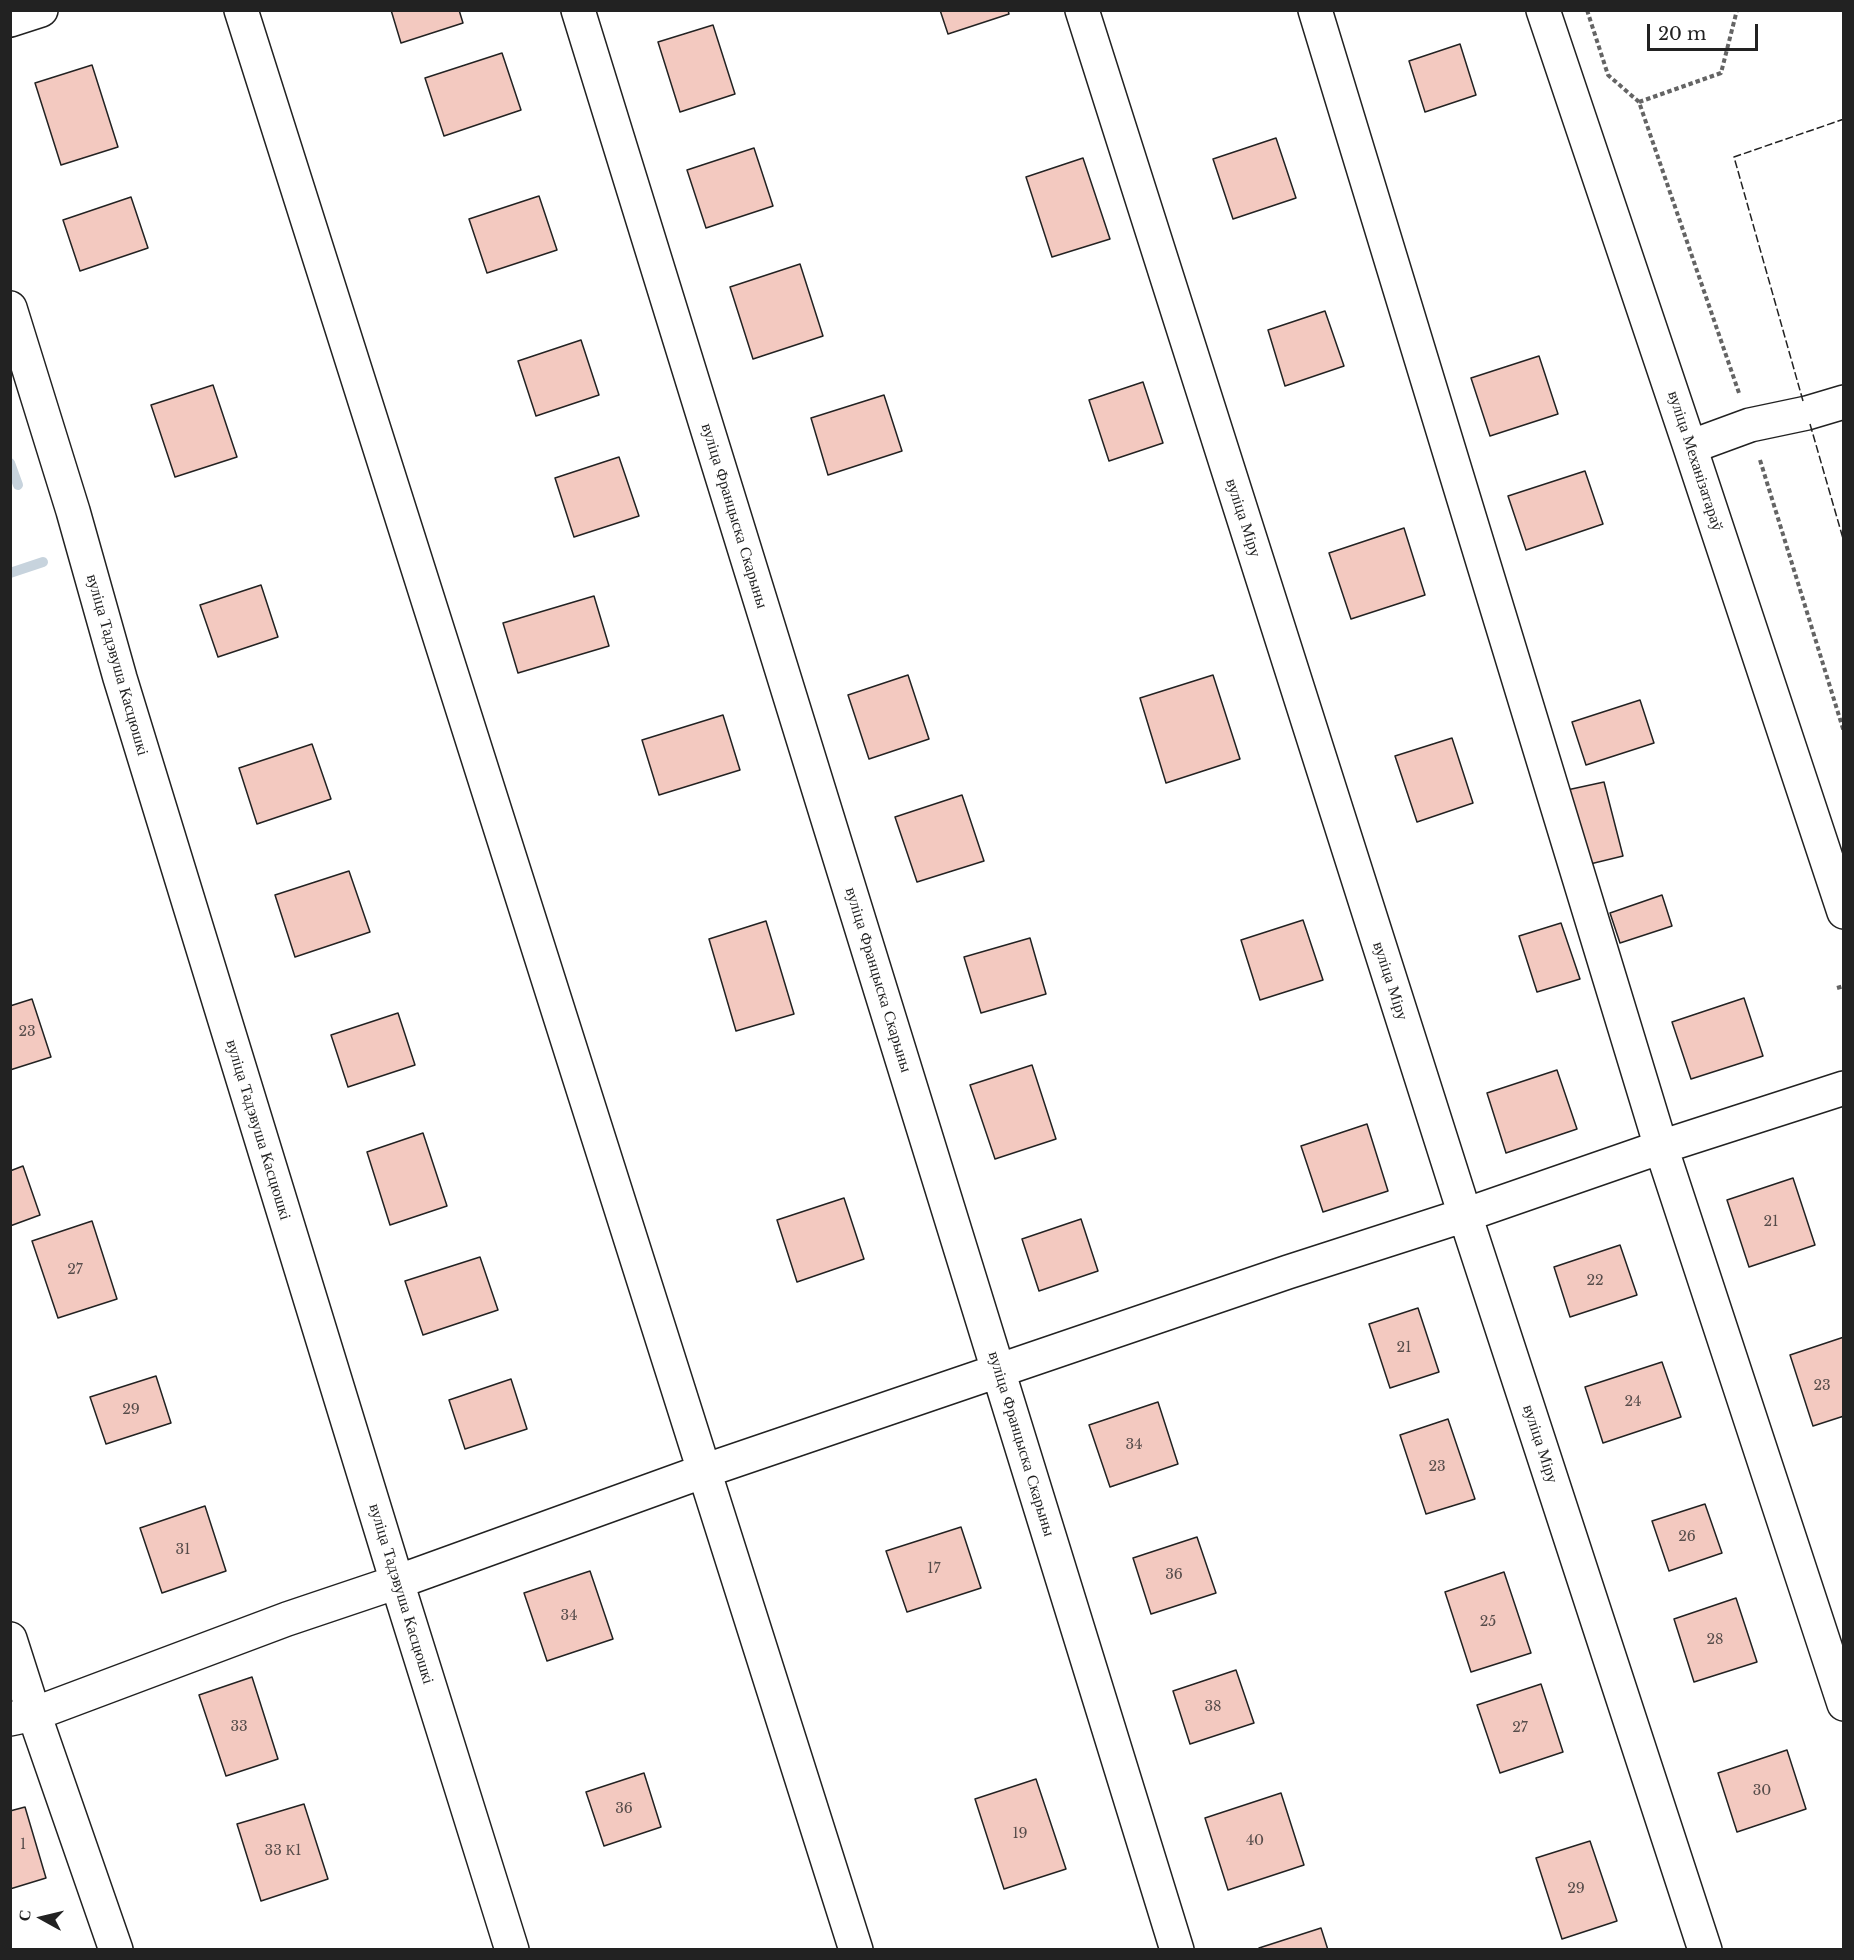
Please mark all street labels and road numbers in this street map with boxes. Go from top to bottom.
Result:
street label: вуліца Механізатараў [1663,389,1727,533]
street label: вуліца Францыска Скарыны [697,421,771,611]
street label: вуліца Міру [1221,476,1265,560]
street label: вуліца Тадэвуша Касцюшкі [82,572,152,758]
street label: вуліца Францыска Скарыны [841,885,915,1075]
street label: вуліца Міру [1368,939,1412,1023]
street label: вуліца Тадэвуша Касцюшкі [221,1037,295,1223]
street label: вуліца Францыска Скарыны [984,1349,1058,1539]
street label: вуліца Міру [1518,1402,1562,1486]
street label: вуліца Тадэвуша Касцюшкі [364,1501,438,1687]

